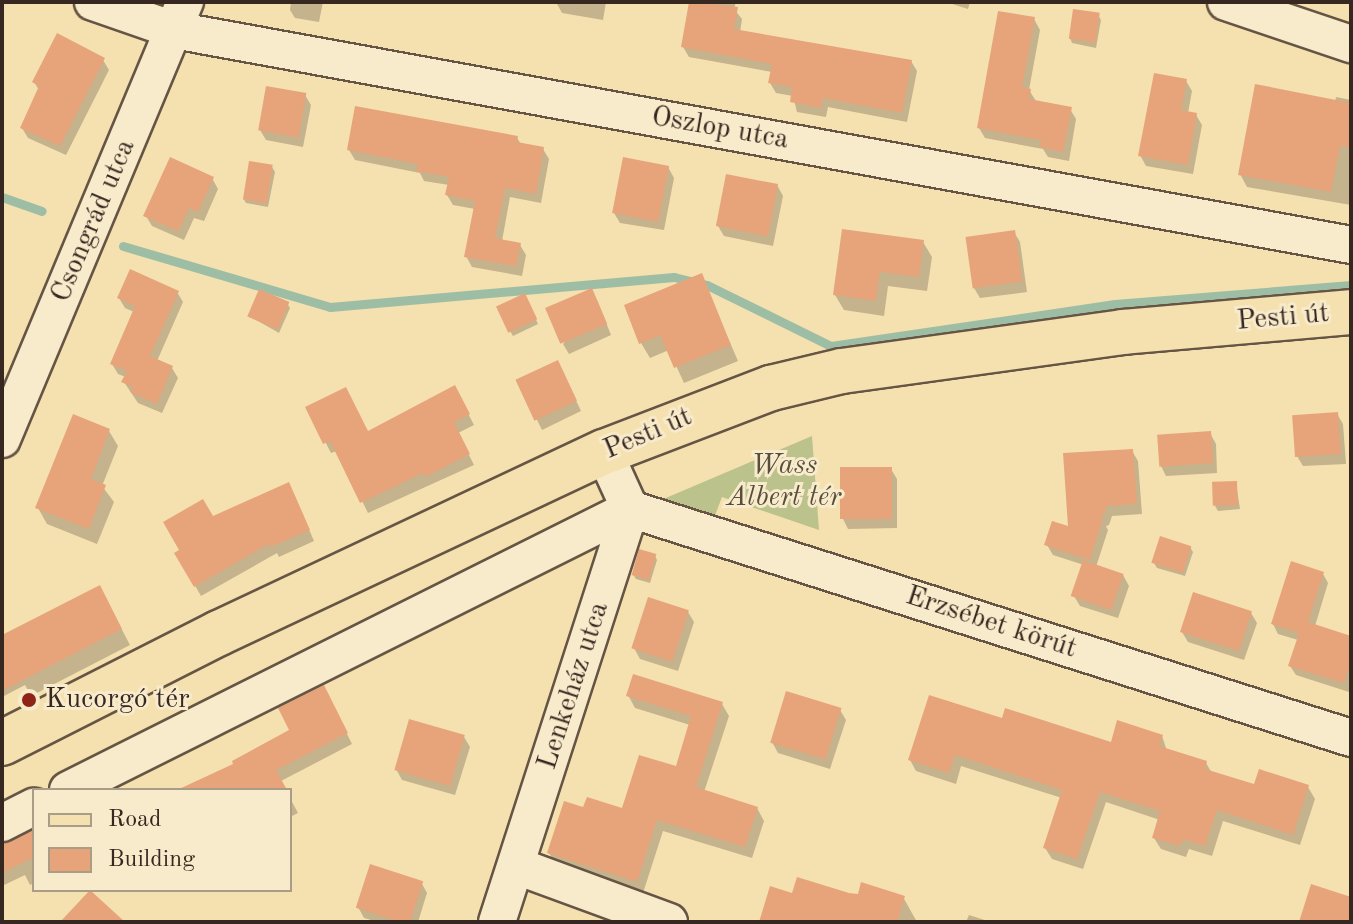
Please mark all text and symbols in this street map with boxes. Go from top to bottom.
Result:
street label: Oszlop utca [649,100,791,158]
street label: Csongrád utca [45,135,143,307]
street label: Pesti út [1235,297,1331,339]
street label: Pesti út [599,400,697,468]
park label: Wass Albert tér [727,449,841,515]
street label: Erzsébet körút [901,580,1081,666]
street label: Lenkeház utca [531,598,617,774]
place label: Kucorgó tér [45,683,190,717]
marker: Kucorgó tér [20,691,38,709]
legend [32,788,292,892]
text: Road [108,808,161,832]
text: Building [108,848,195,872]

